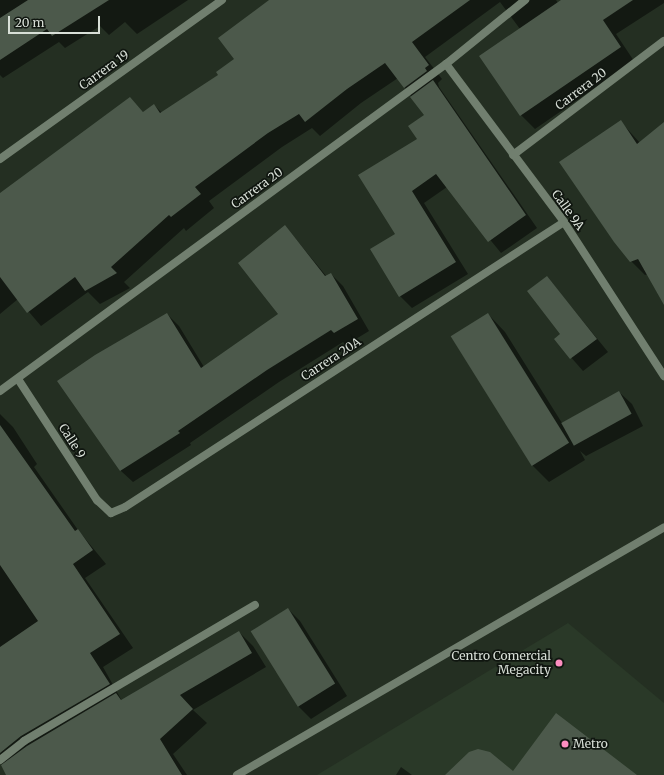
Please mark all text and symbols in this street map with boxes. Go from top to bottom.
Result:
scale bar [10,8,102,34]
text: 20 m [15,15,44,30]
street label: Carrera 19 [76,47,132,93]
street label: Carrera 20 [553,65,609,113]
street label: Carrera 20 [228,164,286,212]
street label: Calle 9A [549,187,587,233]
street label: Carrera 20A [298,334,364,384]
street label: Calle 9 [56,421,88,461]
place label: Centro Comercial Megacity [452,649,551,677]
marker: Centro Comercial Megacity [554,658,564,668]
place label: Metro [573,737,608,751]
marker: Metro [560,739,570,749]

